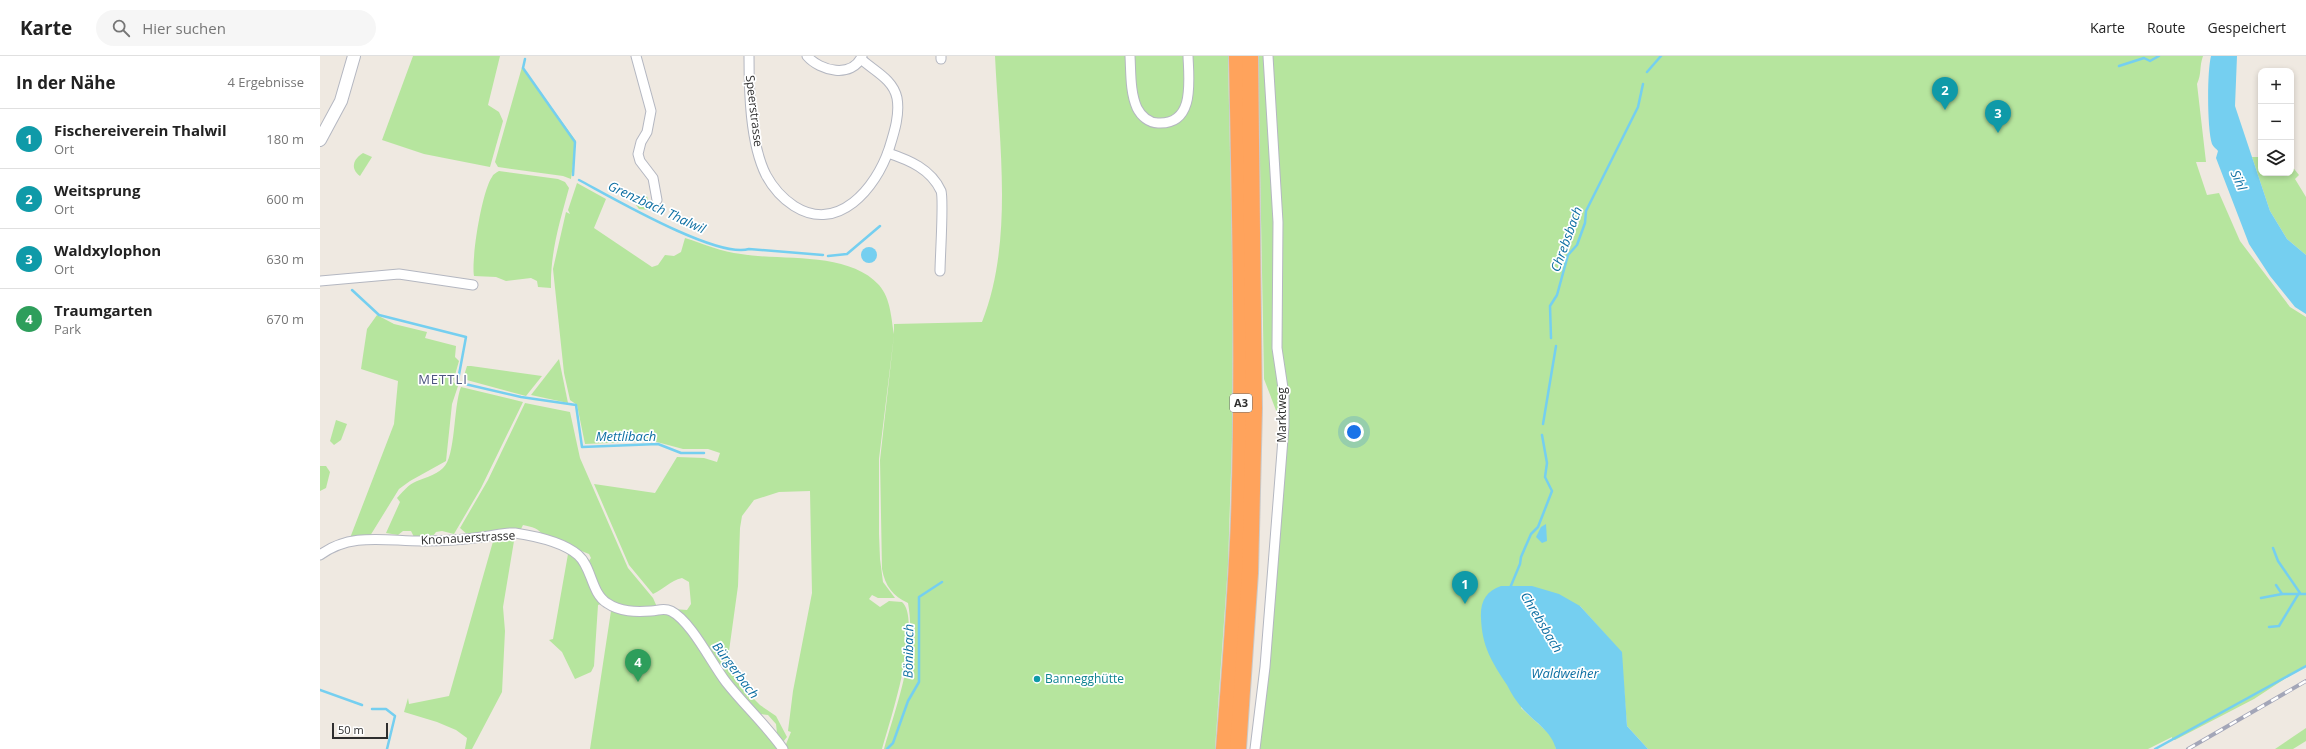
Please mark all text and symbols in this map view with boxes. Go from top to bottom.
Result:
search box [96,10,376,46]
text: Karte [20,15,72,41]
icon: search [110,17,132,39]
text: Hier suchen [142,18,226,38]
text: Karte [2090,18,2125,37]
text: Route [2147,18,2185,37]
text: Gespeichert [2207,18,2286,37]
map controls [2258,68,2294,176]
button: + [2258,68,2294,104]
text: In der Nähe [16,71,115,94]
text: 4 Ergebnisse [227,73,304,91]
street label: Speerstrasse [742,74,767,148]
pin: 2 [1932,77,1958,110]
pin: 3 [1985,100,2011,133]
button: − [2258,104,2294,140]
text: Fischereiverein Thalwil [54,120,227,140]
text: 1 [25,130,33,148]
text: 180 m [266,130,304,148]
text: Ort [54,140,74,158]
button: layers [2258,140,2294,176]
water label: Sihl [2227,167,2252,194]
water label: Grenzbach Thalwil [605,176,709,238]
text: Weitsprung [54,180,140,200]
text: 2 [25,190,33,208]
text: 600 m [266,190,304,208]
text: Ort [54,200,74,218]
water label: Chrebsbach [1546,204,1586,274]
text: Waldxylophon [54,240,161,260]
text: 3 [25,250,33,268]
text: 630 m [266,250,304,268]
text: Ort [54,260,74,278]
text: Traumgarten [54,300,153,320]
text: 4 [25,310,33,328]
text: 670 m [266,310,304,328]
text: Park [54,320,81,338]
district label: METTLI [418,370,468,388]
street label: Marktweg [1273,387,1290,443]
road number: A3 [1230,394,1252,412]
your location [1344,422,1364,442]
water label: Mettlibach [596,427,656,445]
street label: Knonauerstrasse [420,527,516,548]
pin: 1 [1452,571,1478,604]
water label: Chrebsbach [1517,588,1567,656]
water label: Bönibach [899,624,917,678]
water label: Bürgerbach [709,638,763,702]
pin: 4 [625,649,651,682]
water label: Waldweiher [1531,664,1600,682]
place label: Bannegghütte [1045,670,1124,687]
marker: Bannegghütte [1032,674,1042,684]
scale bar [332,721,388,740]
text: 50 m [338,722,364,737]

